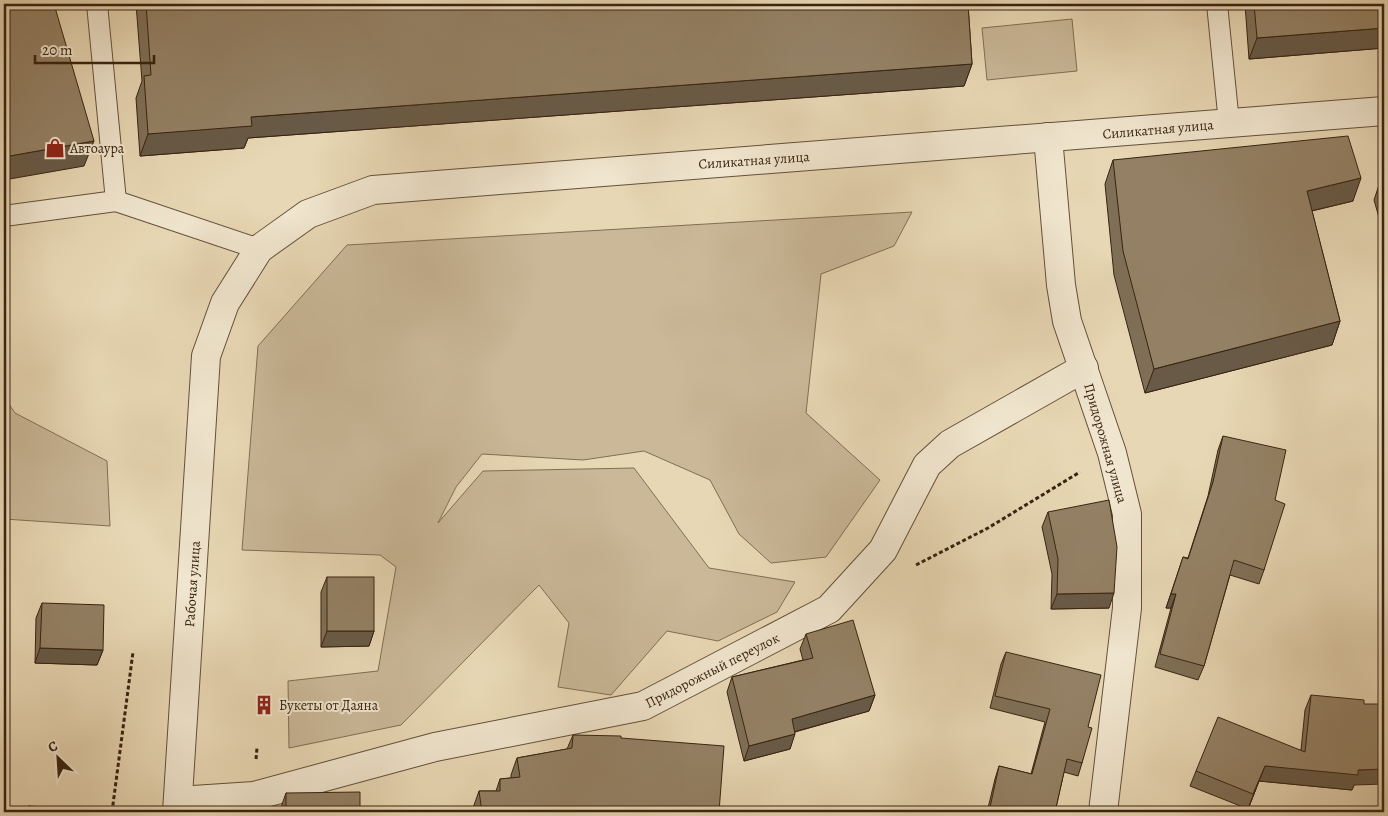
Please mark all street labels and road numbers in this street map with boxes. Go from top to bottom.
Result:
street label: Силикатная улица [1102,115,1215,144]
street label: Силикатная улица [698,147,811,174]
street label: Придорожная улица [1079,381,1132,506]
street label: Рабочая улица [180,540,205,628]
street label: Придорожный переулок [642,628,783,713]

